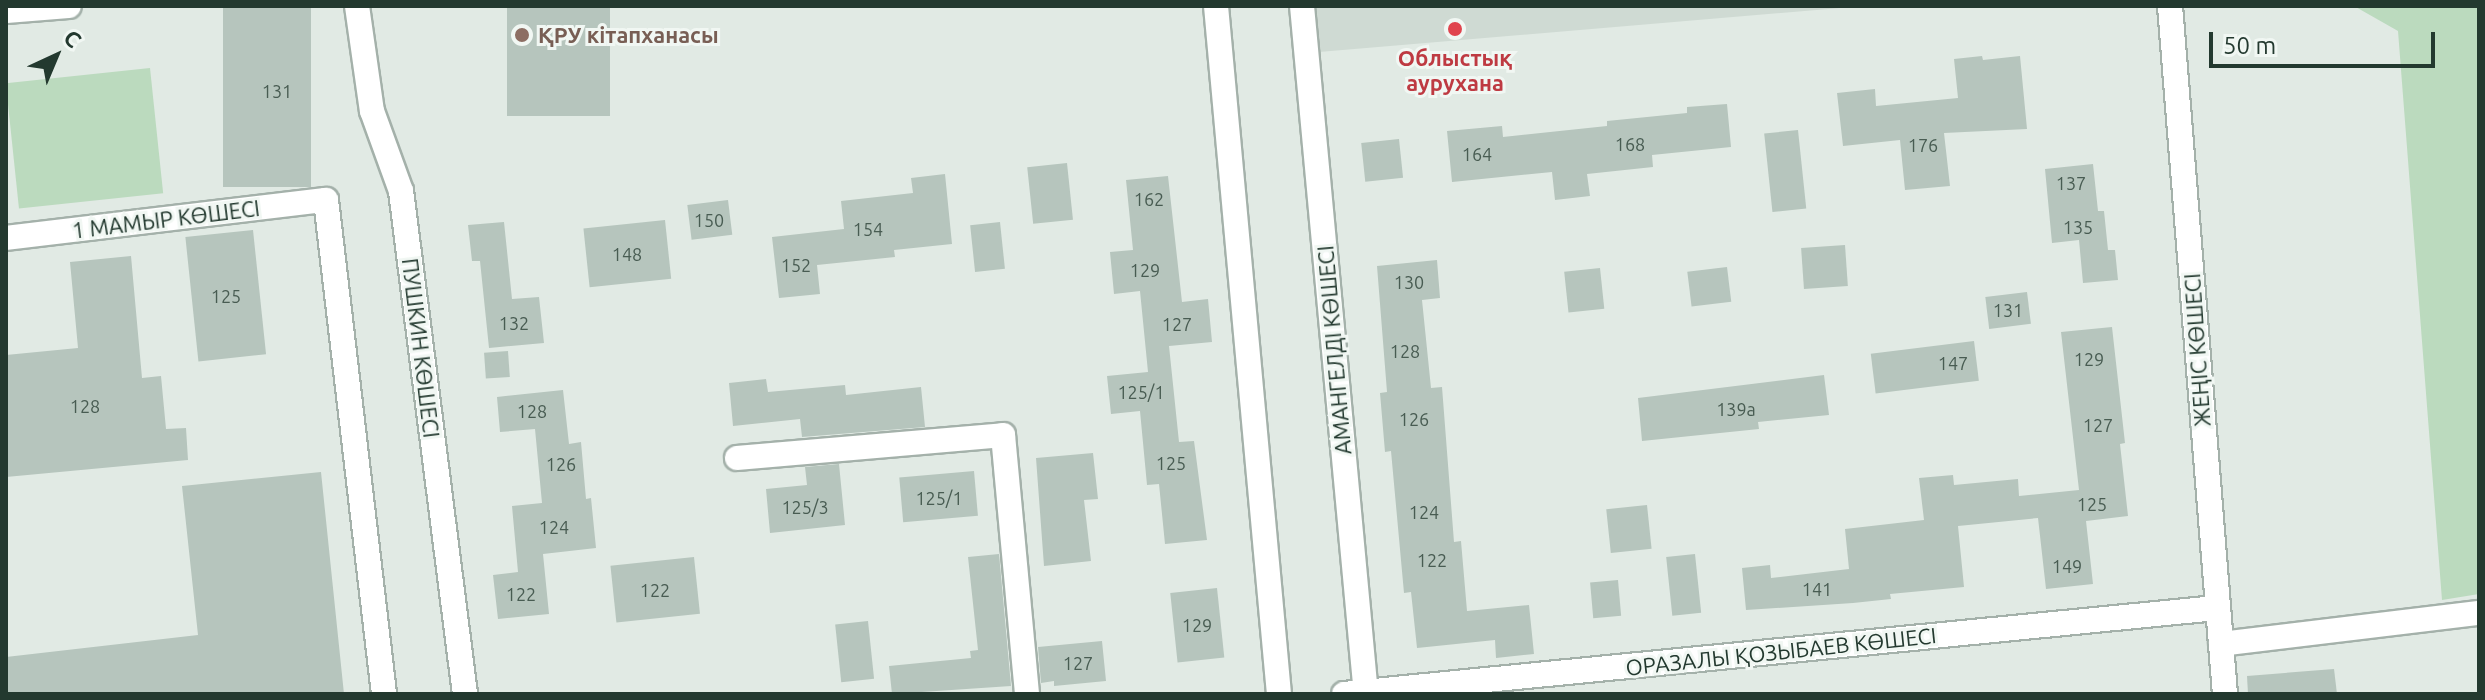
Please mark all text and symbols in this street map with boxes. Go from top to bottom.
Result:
north arrow [16,16,96,96]
scale bar [2213,16,2439,66]
marker: Облыстық аурухана [1444,18,1466,40]
place label: ҚРУ кітапханасы [538,22,719,48]
text: С [59,25,87,52]
marker: ҚРУ кітапханасы [513,26,531,44]
text: 50 m [2223,32,2276,59]
place label: Облыстық аурухана [1398,44,1512,96]
house number: 131 [262,80,292,102]
house number: 168 [1615,133,1645,155]
house number: 176 [1908,134,1938,156]
house number: 164 [1462,143,1492,165]
house number: 137 [2056,172,2086,194]
house number: 162 [1134,188,1164,210]
street label: 1 МАМЫР КӨШЕСІ [71,194,261,244]
house number: 150 [694,209,724,231]
house number: 135 [2063,216,2093,238]
house number: 154 [853,218,883,240]
house number: 148 [612,243,642,265]
street label: АМАНГЕЛДІ КӨШЕСІ [1312,244,1356,456]
house number: 152 [781,254,811,276]
street label: ПУШКИН КӨШЕСІ [397,257,445,439]
house number: 129 [1130,259,1160,281]
house number: 130 [1394,271,1424,293]
street label: ЖЕҢІС КӨШЕСІ [2178,272,2216,428]
house number: 125 [211,285,241,307]
house number: 131 [1993,299,2023,321]
house number: 132 [499,312,529,334]
house number: 127 [1162,313,1192,335]
house number: 128 [1390,340,1420,362]
house number: 129 [2074,348,2104,370]
house number: 147 [1938,352,1968,374]
house number: 125/1 [1117,381,1165,403]
house number: 128 [70,395,100,417]
house number: 139а [1716,398,1756,420]
house number: 128 [517,400,547,422]
house number: 126 [1399,408,1429,430]
house number: 127 [2083,414,2113,436]
house number: 125 [1156,452,1186,474]
house number: 126 [546,453,576,475]
house number: 125/1 [915,487,963,509]
house number: 125 [2077,493,2107,515]
house number: 125/3 [781,496,829,518]
house number: 124 [1409,501,1439,523]
house number: 124 [539,516,569,538]
house number: 122 [1417,549,1447,571]
house number: 149 [2052,555,2082,577]
house number: 141 [1802,578,1832,600]
house number: 122 [640,579,670,601]
house number: 122 [506,583,536,605]
house number: 129 [1182,614,1212,636]
street label: ОРАЗАЛЫ ҚОЗЫБАЕВ КӨШЕСІ [1624,622,1938,680]
house number: 127 [1063,652,1093,674]

